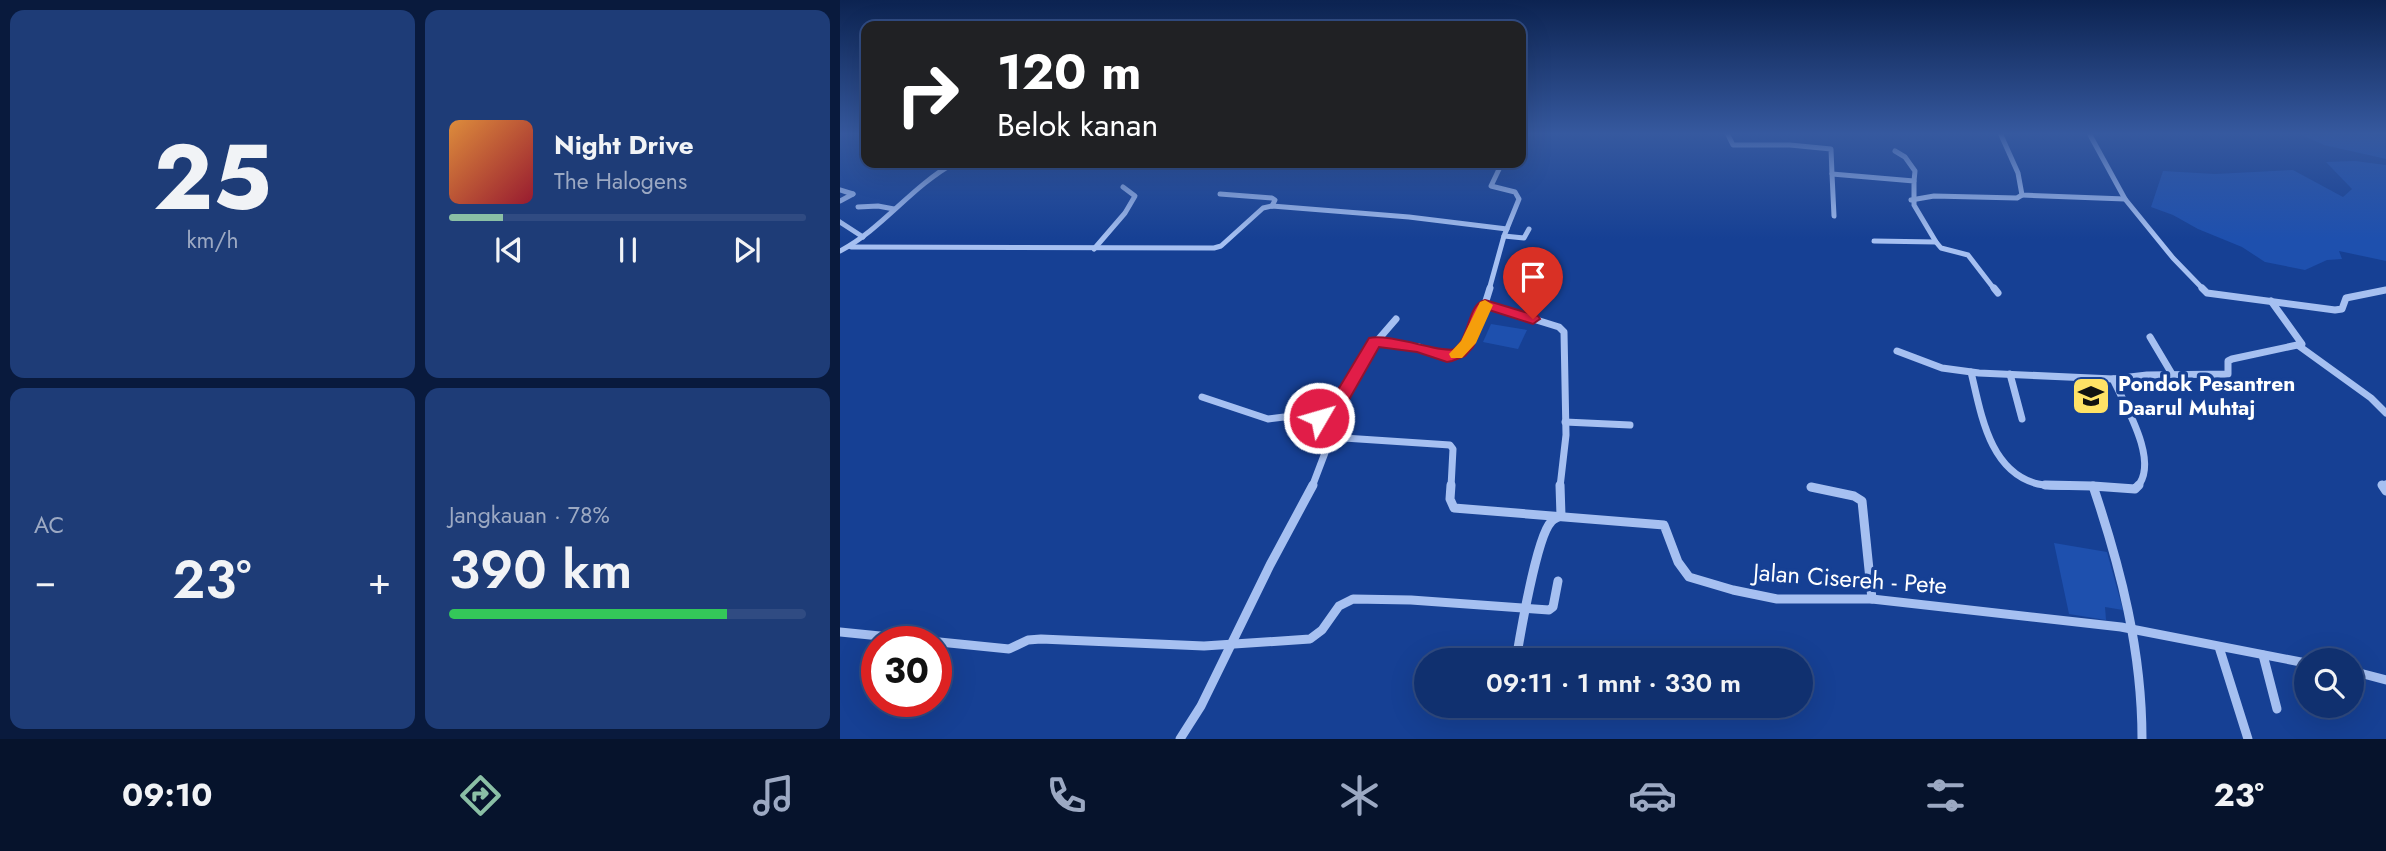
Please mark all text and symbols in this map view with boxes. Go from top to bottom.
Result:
text: 120 m [997,37,1141,107]
icon: right [882,49,973,140]
text: Belok kanan [997,102,1158,148]
text: 25 [153,112,272,243]
text: Night Drive [554,126,694,164]
text: The Halogens [554,164,687,198]
text: km/h [187,223,238,257]
icon: previous [490,231,528,269]
icon: pause [609,231,647,269]
icon: next [728,231,766,269]
pin [1503,247,1563,319]
icon: arrive [1514,258,1552,296]
place label: Pondok Pesantren Daarul Muhtaj [2118,369,2295,423]
school or university icon: Pondok Pesantren Daarul Muhtaj [2070,375,2112,417]
position arrow [1282,381,1356,455]
text: Jangkauan · 78% [449,498,610,532]
text: AC [34,508,64,542]
text: 390 km [449,532,632,608]
text: 23° [173,542,251,618]
text: − [34,553,56,608]
text: + [368,553,391,608]
street label: Jalan Cisereh - Pete [1749,554,1948,603]
speed limit sign: 30 [861,626,952,717]
map controls [2294,648,2364,718]
button: search [2294,648,2364,718]
text: 09:11 · 1 mnt · 330 m [1486,664,1741,702]
icon: directions [456,771,505,820]
icon: music [749,771,798,820]
icon: phone [1042,771,1091,820]
icon: climate [1335,771,1384,820]
icon: car [1628,771,1677,820]
icon: filters [1921,771,1970,820]
text: 09:10 [122,772,212,818]
text: 23° [2214,772,2264,818]

